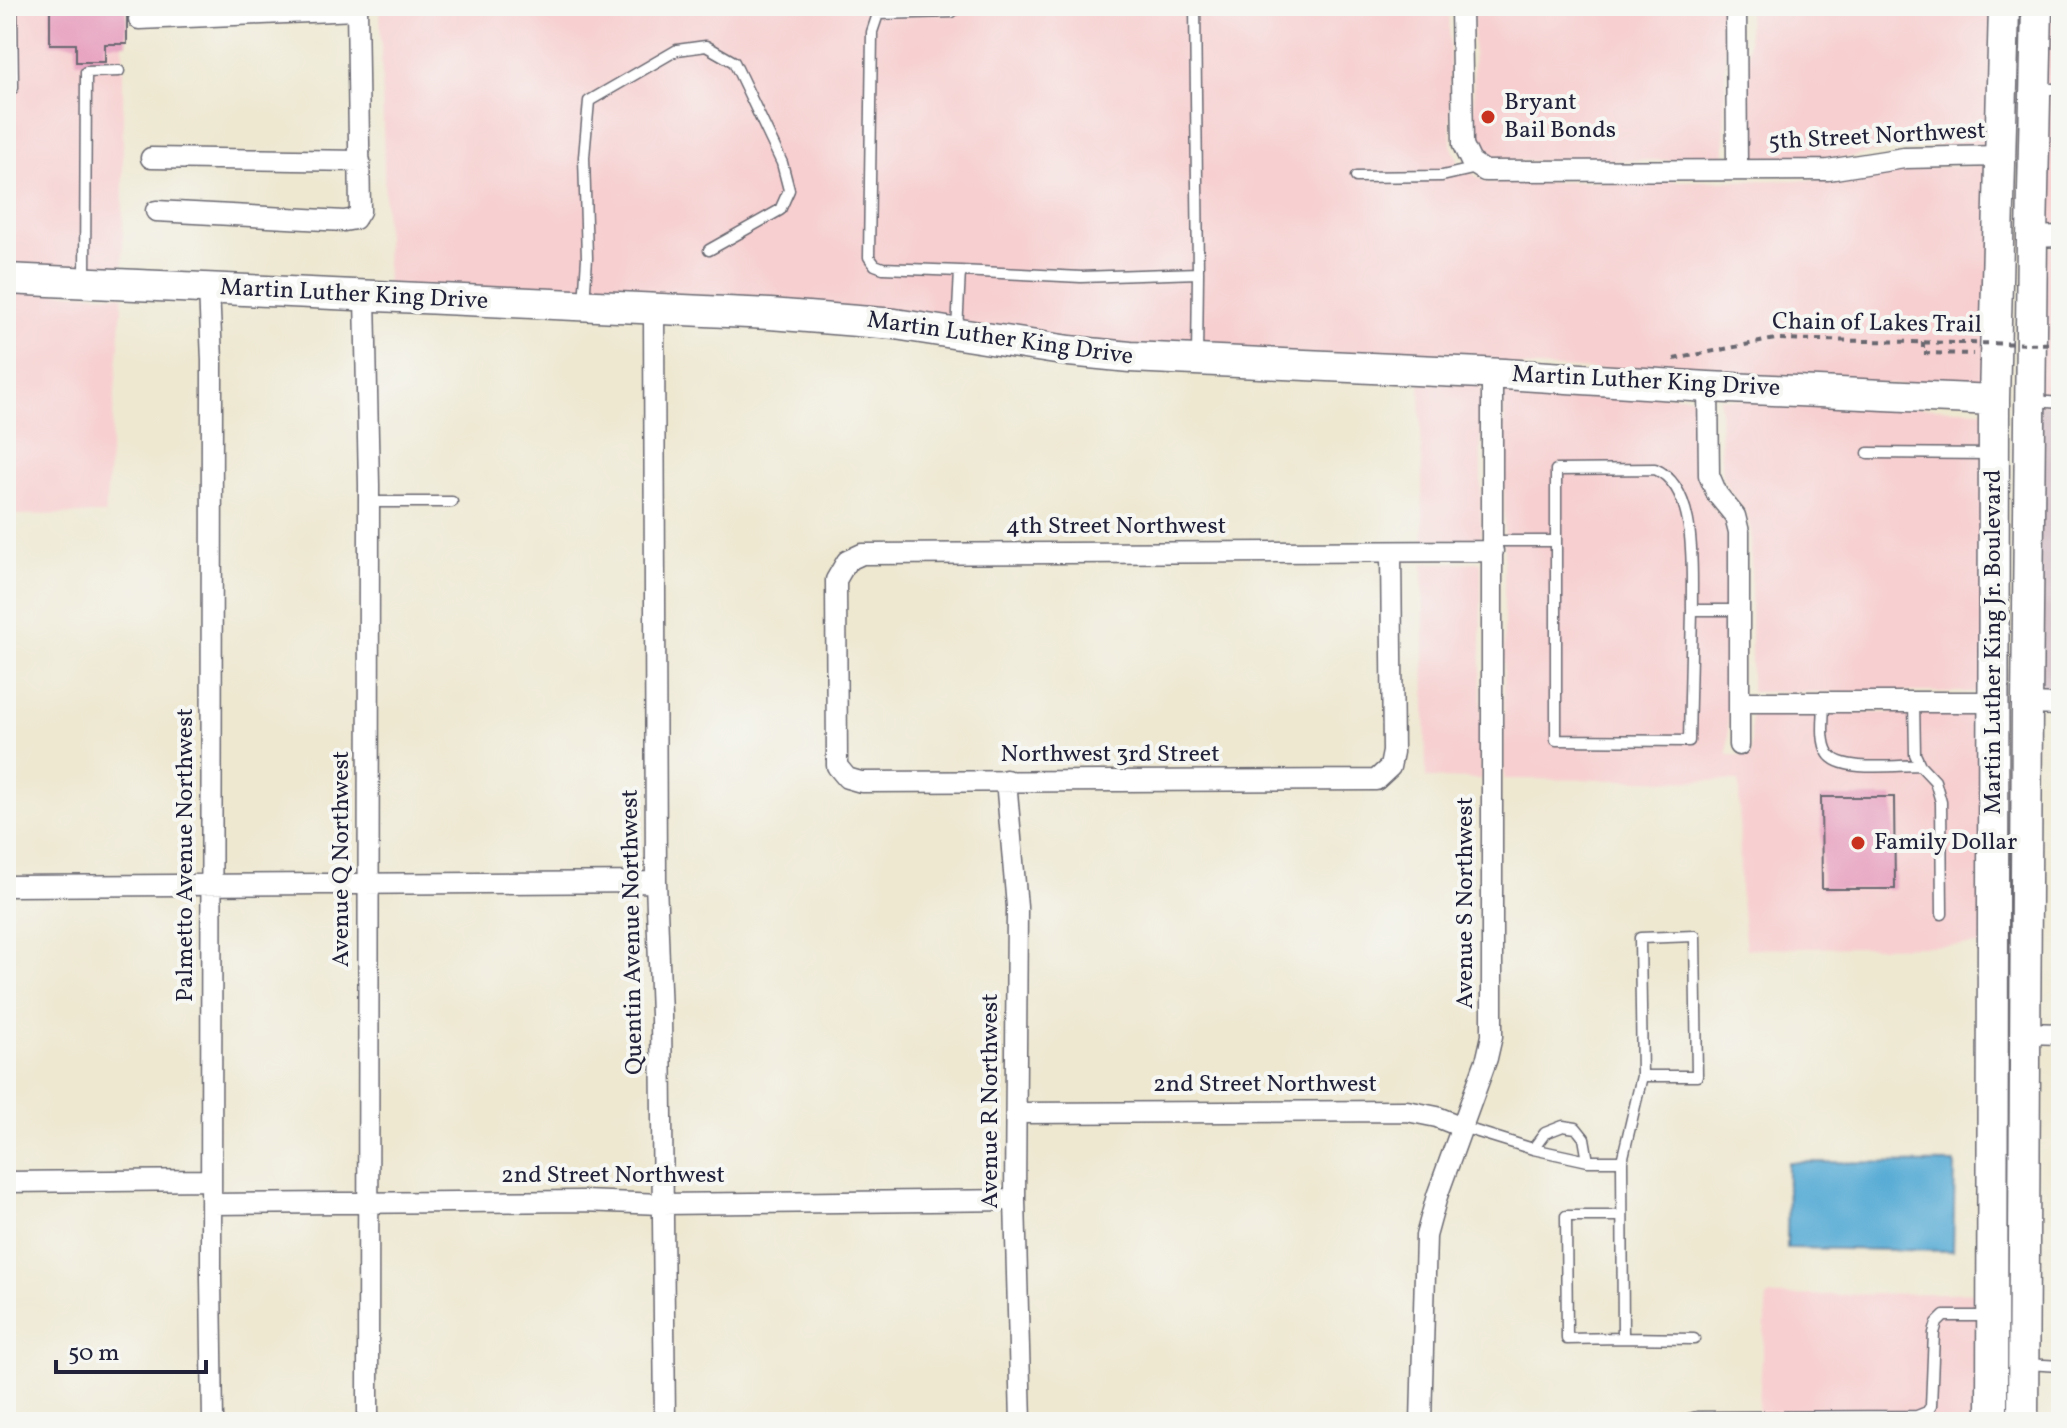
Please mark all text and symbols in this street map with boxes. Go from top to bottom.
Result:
place label: Bryant Bail Bonds [1504,86,1616,148]
marker: Bryant Bail Bonds [1479,108,1497,126]
street label: 5th Street Northwest [1767,114,1987,160]
street label: Martin Luther King Drive [219,271,489,319]
street label: Martin Luther King Drive [865,303,1135,375]
street label: Chain of Lakes Trail [1772,305,1982,343]
street label: Martin Luther King Drive [1511,358,1781,406]
street label: Martin Luther King Jr. Boulevard [1977,469,2011,815]
street label: 4th Street Northwest [1006,510,1226,544]
street label: Palmetto Avenue Northwest [169,708,203,1002]
street label: Northwest 3rd Street [1000,738,1220,772]
street label: Avenue Q Northwest [325,751,359,967]
street label: Quentin Avenue Northwest [614,789,652,1075]
street label: Avenue S Northwest [1449,797,1483,1009]
place label: Family Dollar [1874,826,2017,860]
marker: Family Dollar [1849,834,1867,852]
street label: Avenue R Northwest [974,993,1008,1209]
street label: 2nd Street Northwest [1153,1068,1377,1102]
street label: 2nd Street Northwest [501,1159,725,1193]
scale bar [56,1324,206,1374]
text: 50 m [68,1337,120,1371]

